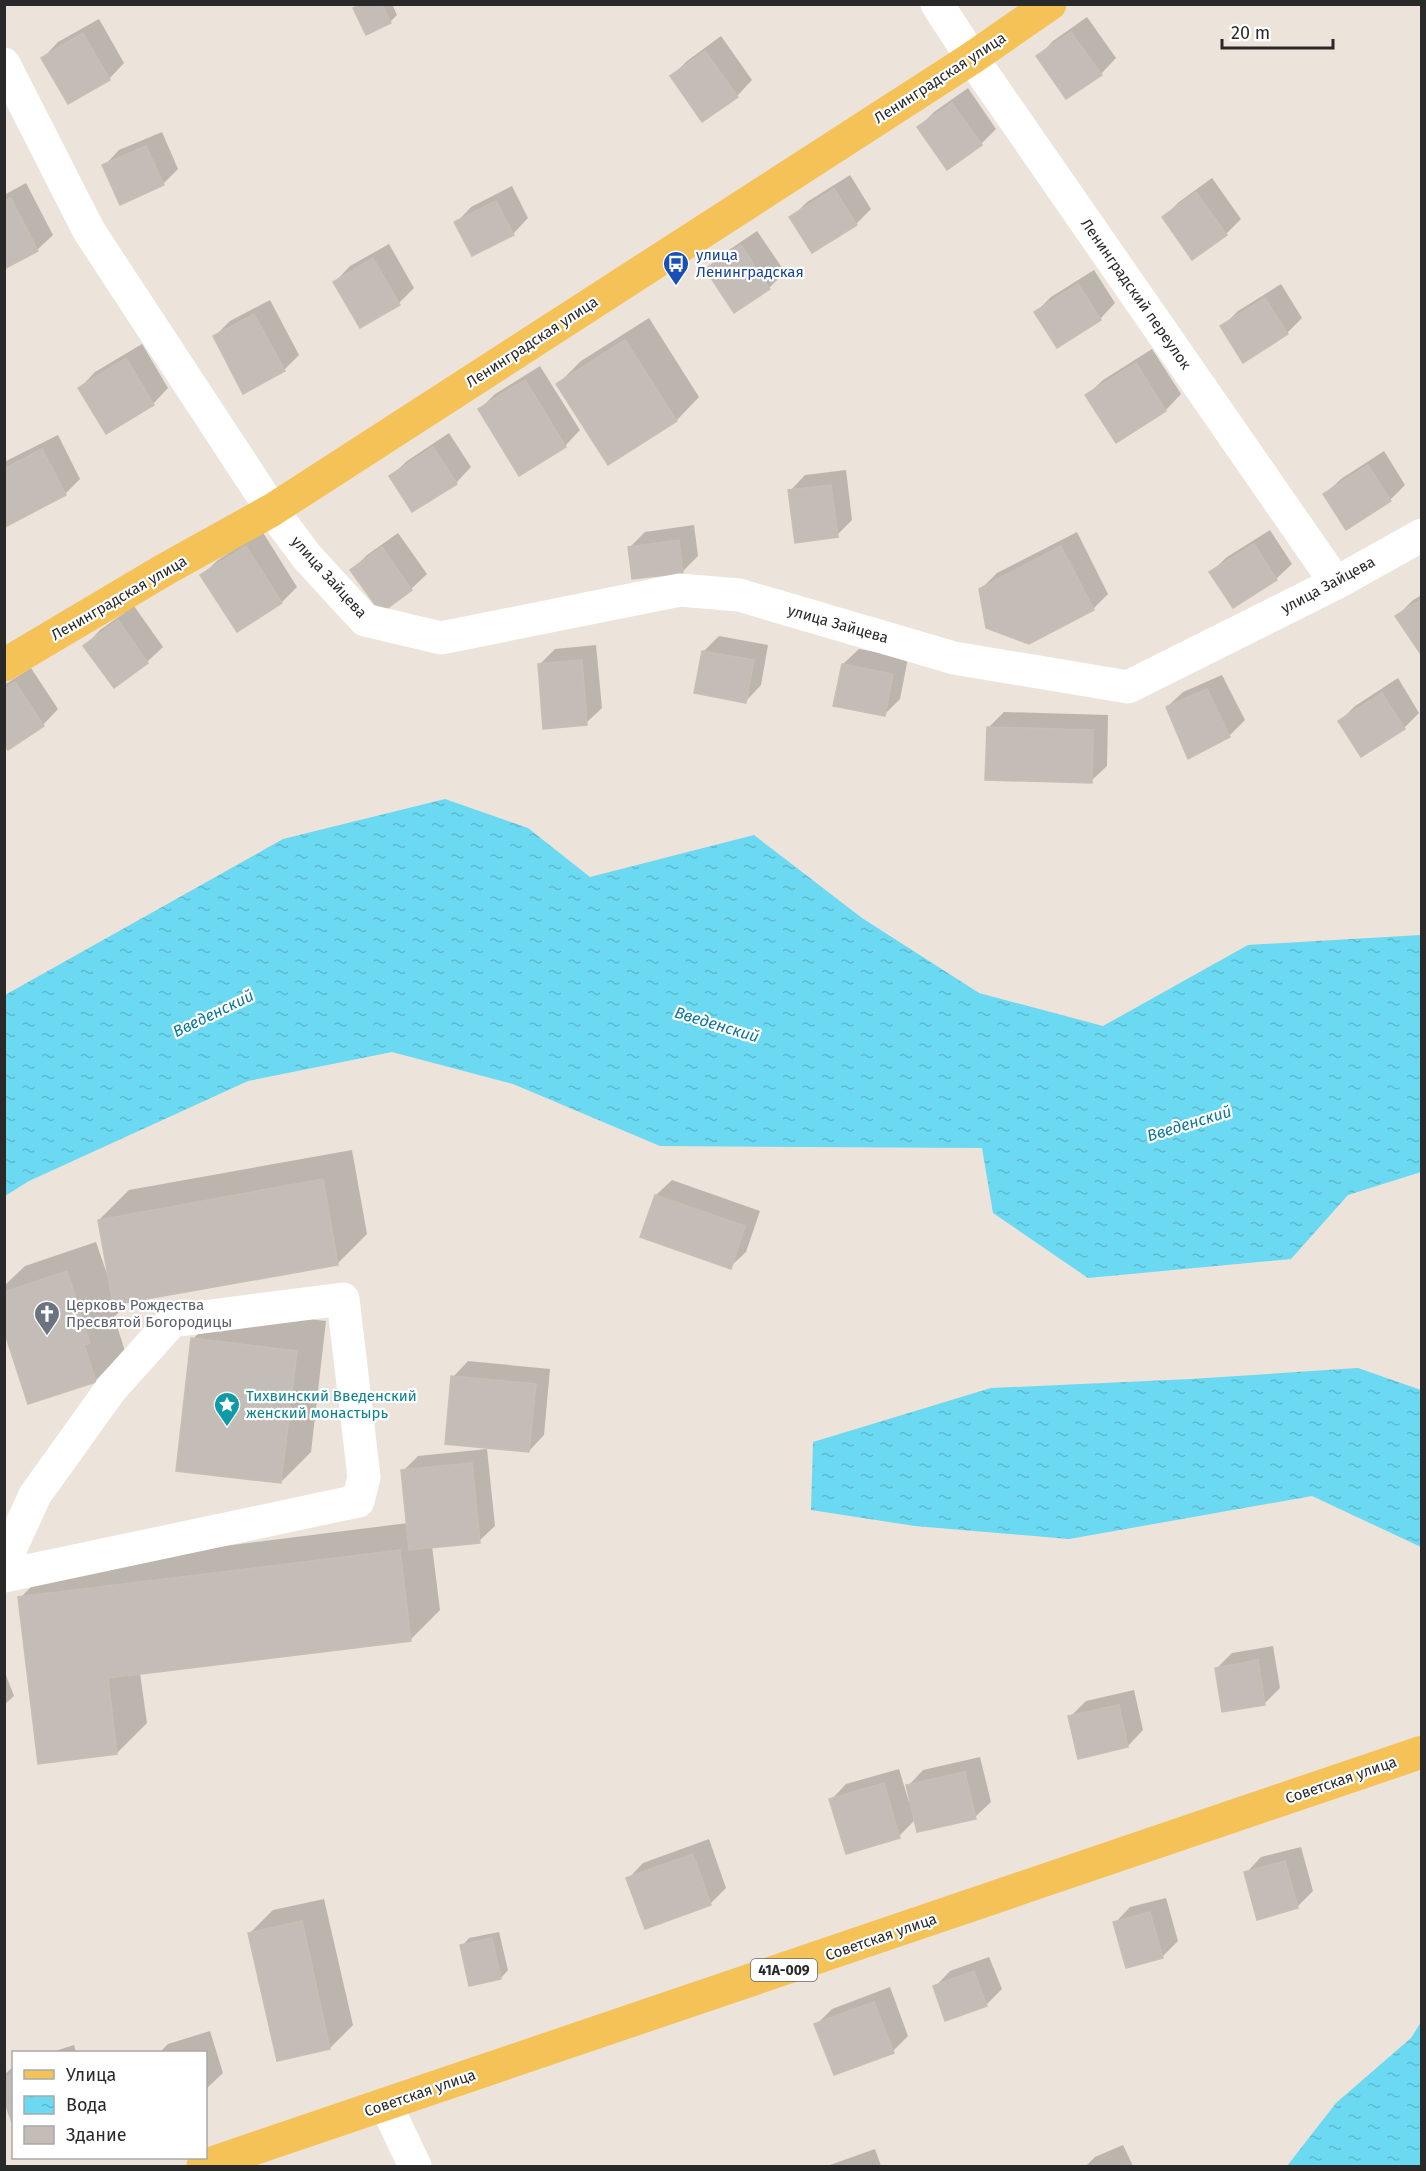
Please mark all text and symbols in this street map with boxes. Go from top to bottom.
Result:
scale bar [1222,12,1333,50]
text: 20 m [1231,22,1270,44]
street label: Ленинградская улица [871,29,1009,127]
street label: Ленинградский переулок [1077,215,1195,373]
place label: улица Ленинградская [696,246,804,281]
bus stop icon: улица Ленинградская [661,249,691,287]
street label: Ленинградская улица [463,293,601,391]
street label: улица Зайцева [288,532,370,622]
street label: Ленинградская улица [48,552,190,644]
street label: улица Зайцева [1278,553,1378,617]
street label: улица Зайцева [786,601,890,647]
water label: Введенский [170,986,257,1041]
water label: Введенский [672,1003,761,1046]
water label: Введенский [1145,1102,1234,1145]
place label: Церковь Рождества Пресвятой Богородицы [66,1296,232,1331]
church icon: Церковь Рождества Пресвятой Богородицы [32,1299,62,1337]
place label: Тихвинский Введенский женский монастырь [246,1387,417,1422]
place icon: Тихвинский Введенский женский монастырь [212,1390,242,1428]
street label: Советская улица [1283,1753,1399,1807]
street label: Советская улица [823,1910,939,1964]
road number: 41А-009 [751,1959,817,1981]
legend [12,2051,207,2159]
text: Улица [66,2064,116,2086]
street label: Советская улица [362,2066,478,2120]
text: Вода [66,2094,107,2116]
text: Здание [66,2124,127,2146]

